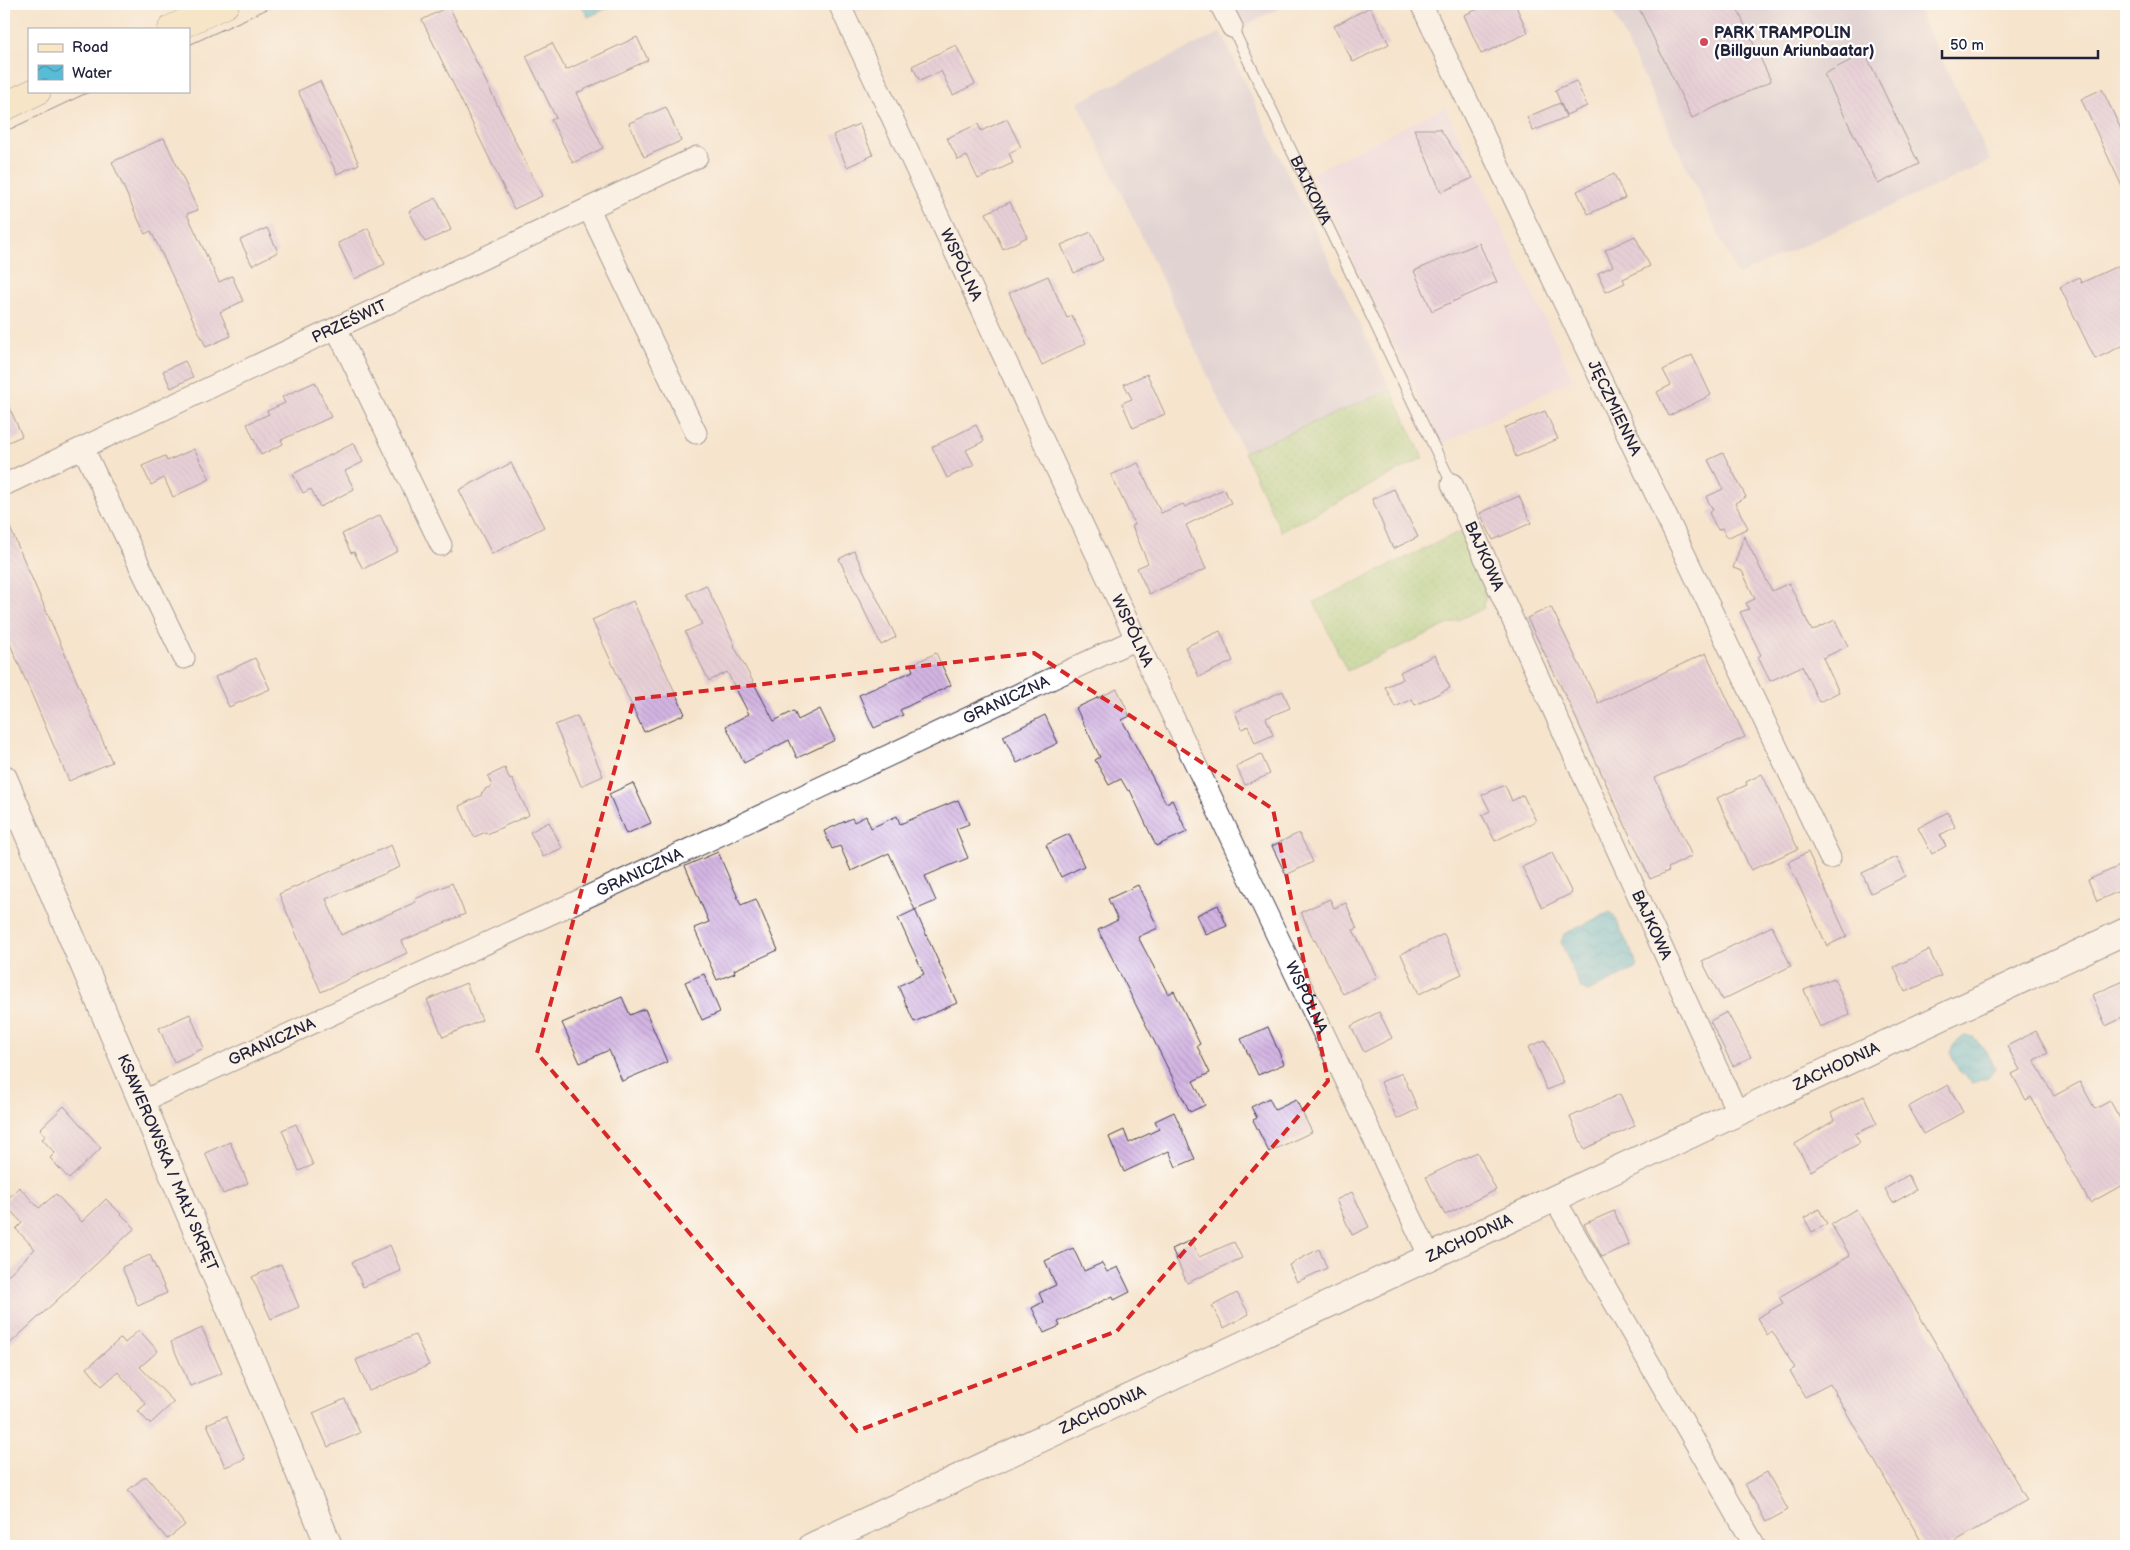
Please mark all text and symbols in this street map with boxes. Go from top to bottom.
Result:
place label: PARK TRAMPOLIN (Billguun Ariunbaatar) [1714,24,1874,61]
legend [28,28,190,92]
scale bar [1942,28,2099,60]
marker: PARK TRAMPOLIN (Billguun Ariunbaatar) [1698,36,1710,48]
text: 50 m [1950,36,1984,55]
text: Road [72,38,108,57]
text: Water [72,64,112,83]
street label: BAJKOWA [1286,152,1335,228]
street label: WSPÓLNA [936,226,986,304]
street label: PRZEŚWIT [309,296,390,347]
street label: JĘCZMIENNA [1584,357,1646,459]
street label: BAJKOWA [1460,518,1508,594]
street label: WSPÓLNA [1107,592,1158,670]
street label: GRANICZNA [960,672,1053,729]
street label: GRANICZNA [593,844,686,901]
street label: BAJKOWA [1627,887,1676,963]
street label: WSPÓLNA [1281,958,1332,1037]
street label: GRANICZNA [226,1014,318,1070]
street label: ZACHODNIA [1789,1038,1883,1095]
street label: KSAWEROWSKA / MAŁY SKRĘT [113,1051,222,1274]
street label: ZACHODNIA [1423,1210,1516,1267]
street label: ZACHODNIA [1056,1382,1149,1439]

